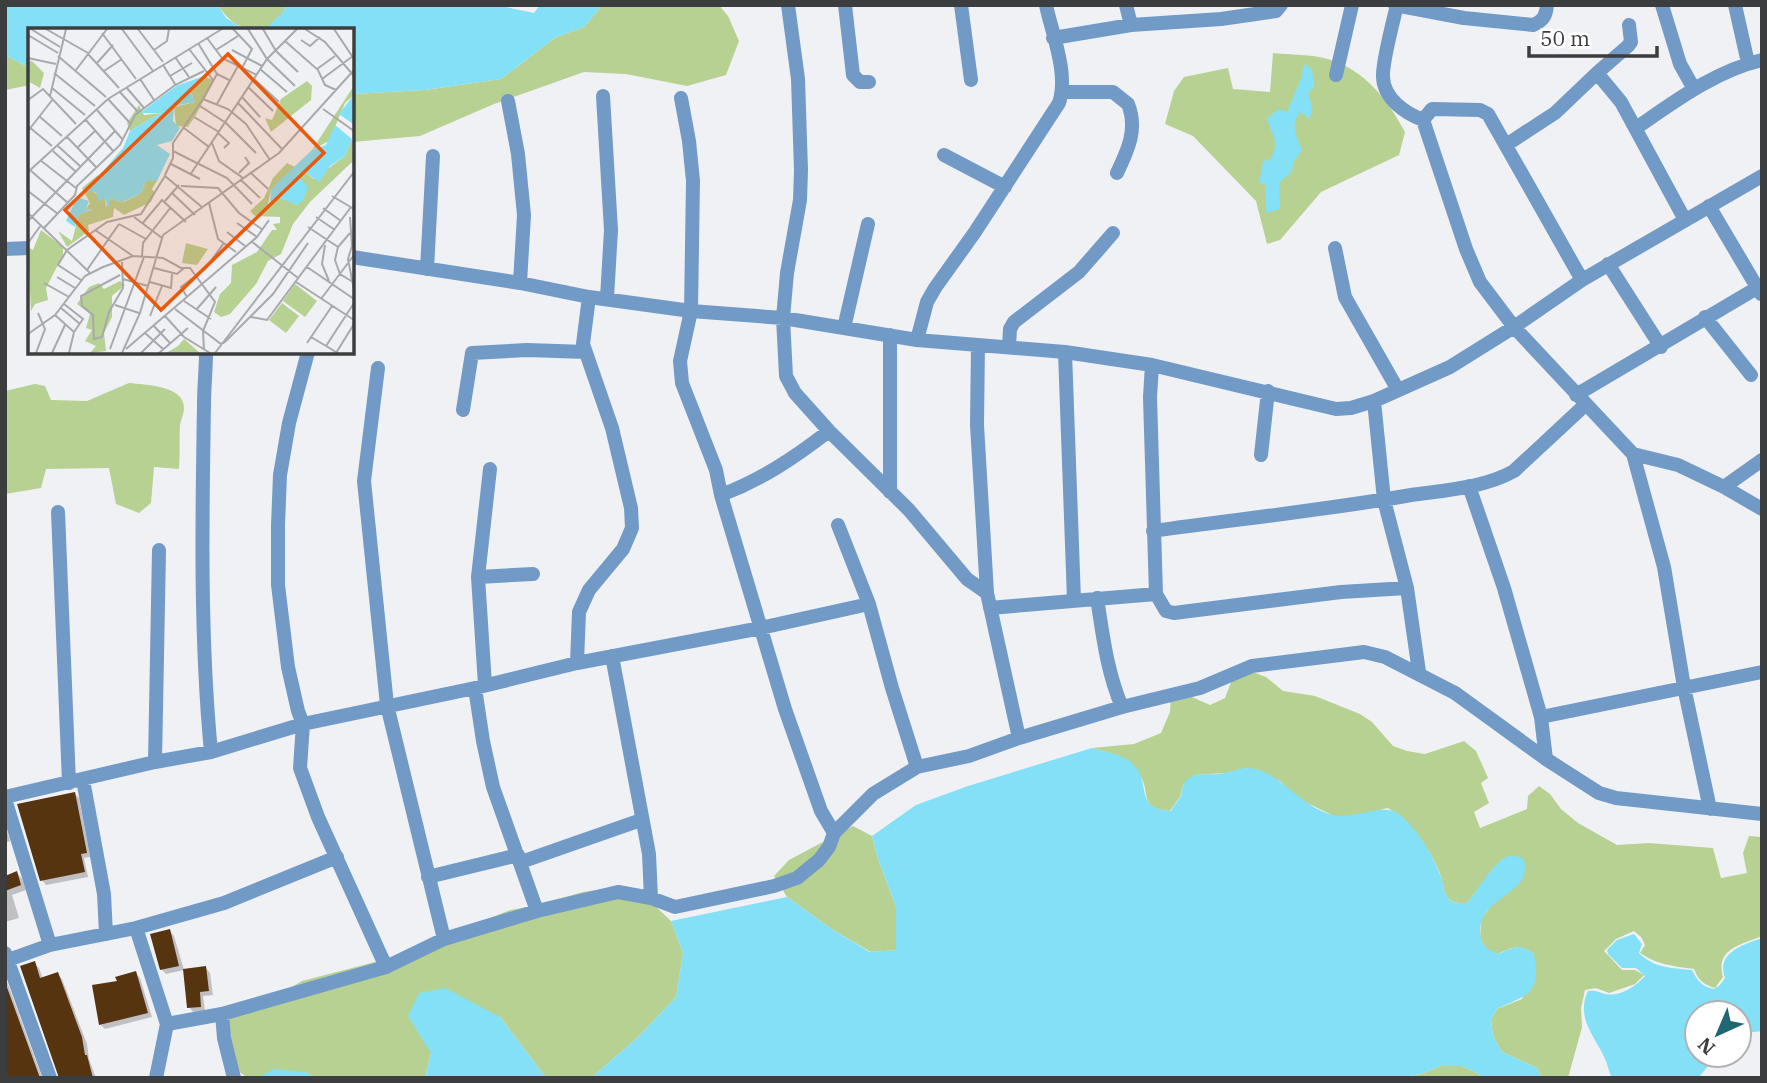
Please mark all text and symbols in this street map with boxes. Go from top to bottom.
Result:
scale bar [1529,14,1657,58]
text: 50 m [1540,24,1590,52]
inset map [28,28,354,354]
north arrow [1683,999,1753,1069]
text: N [1692,1032,1720,1060]

